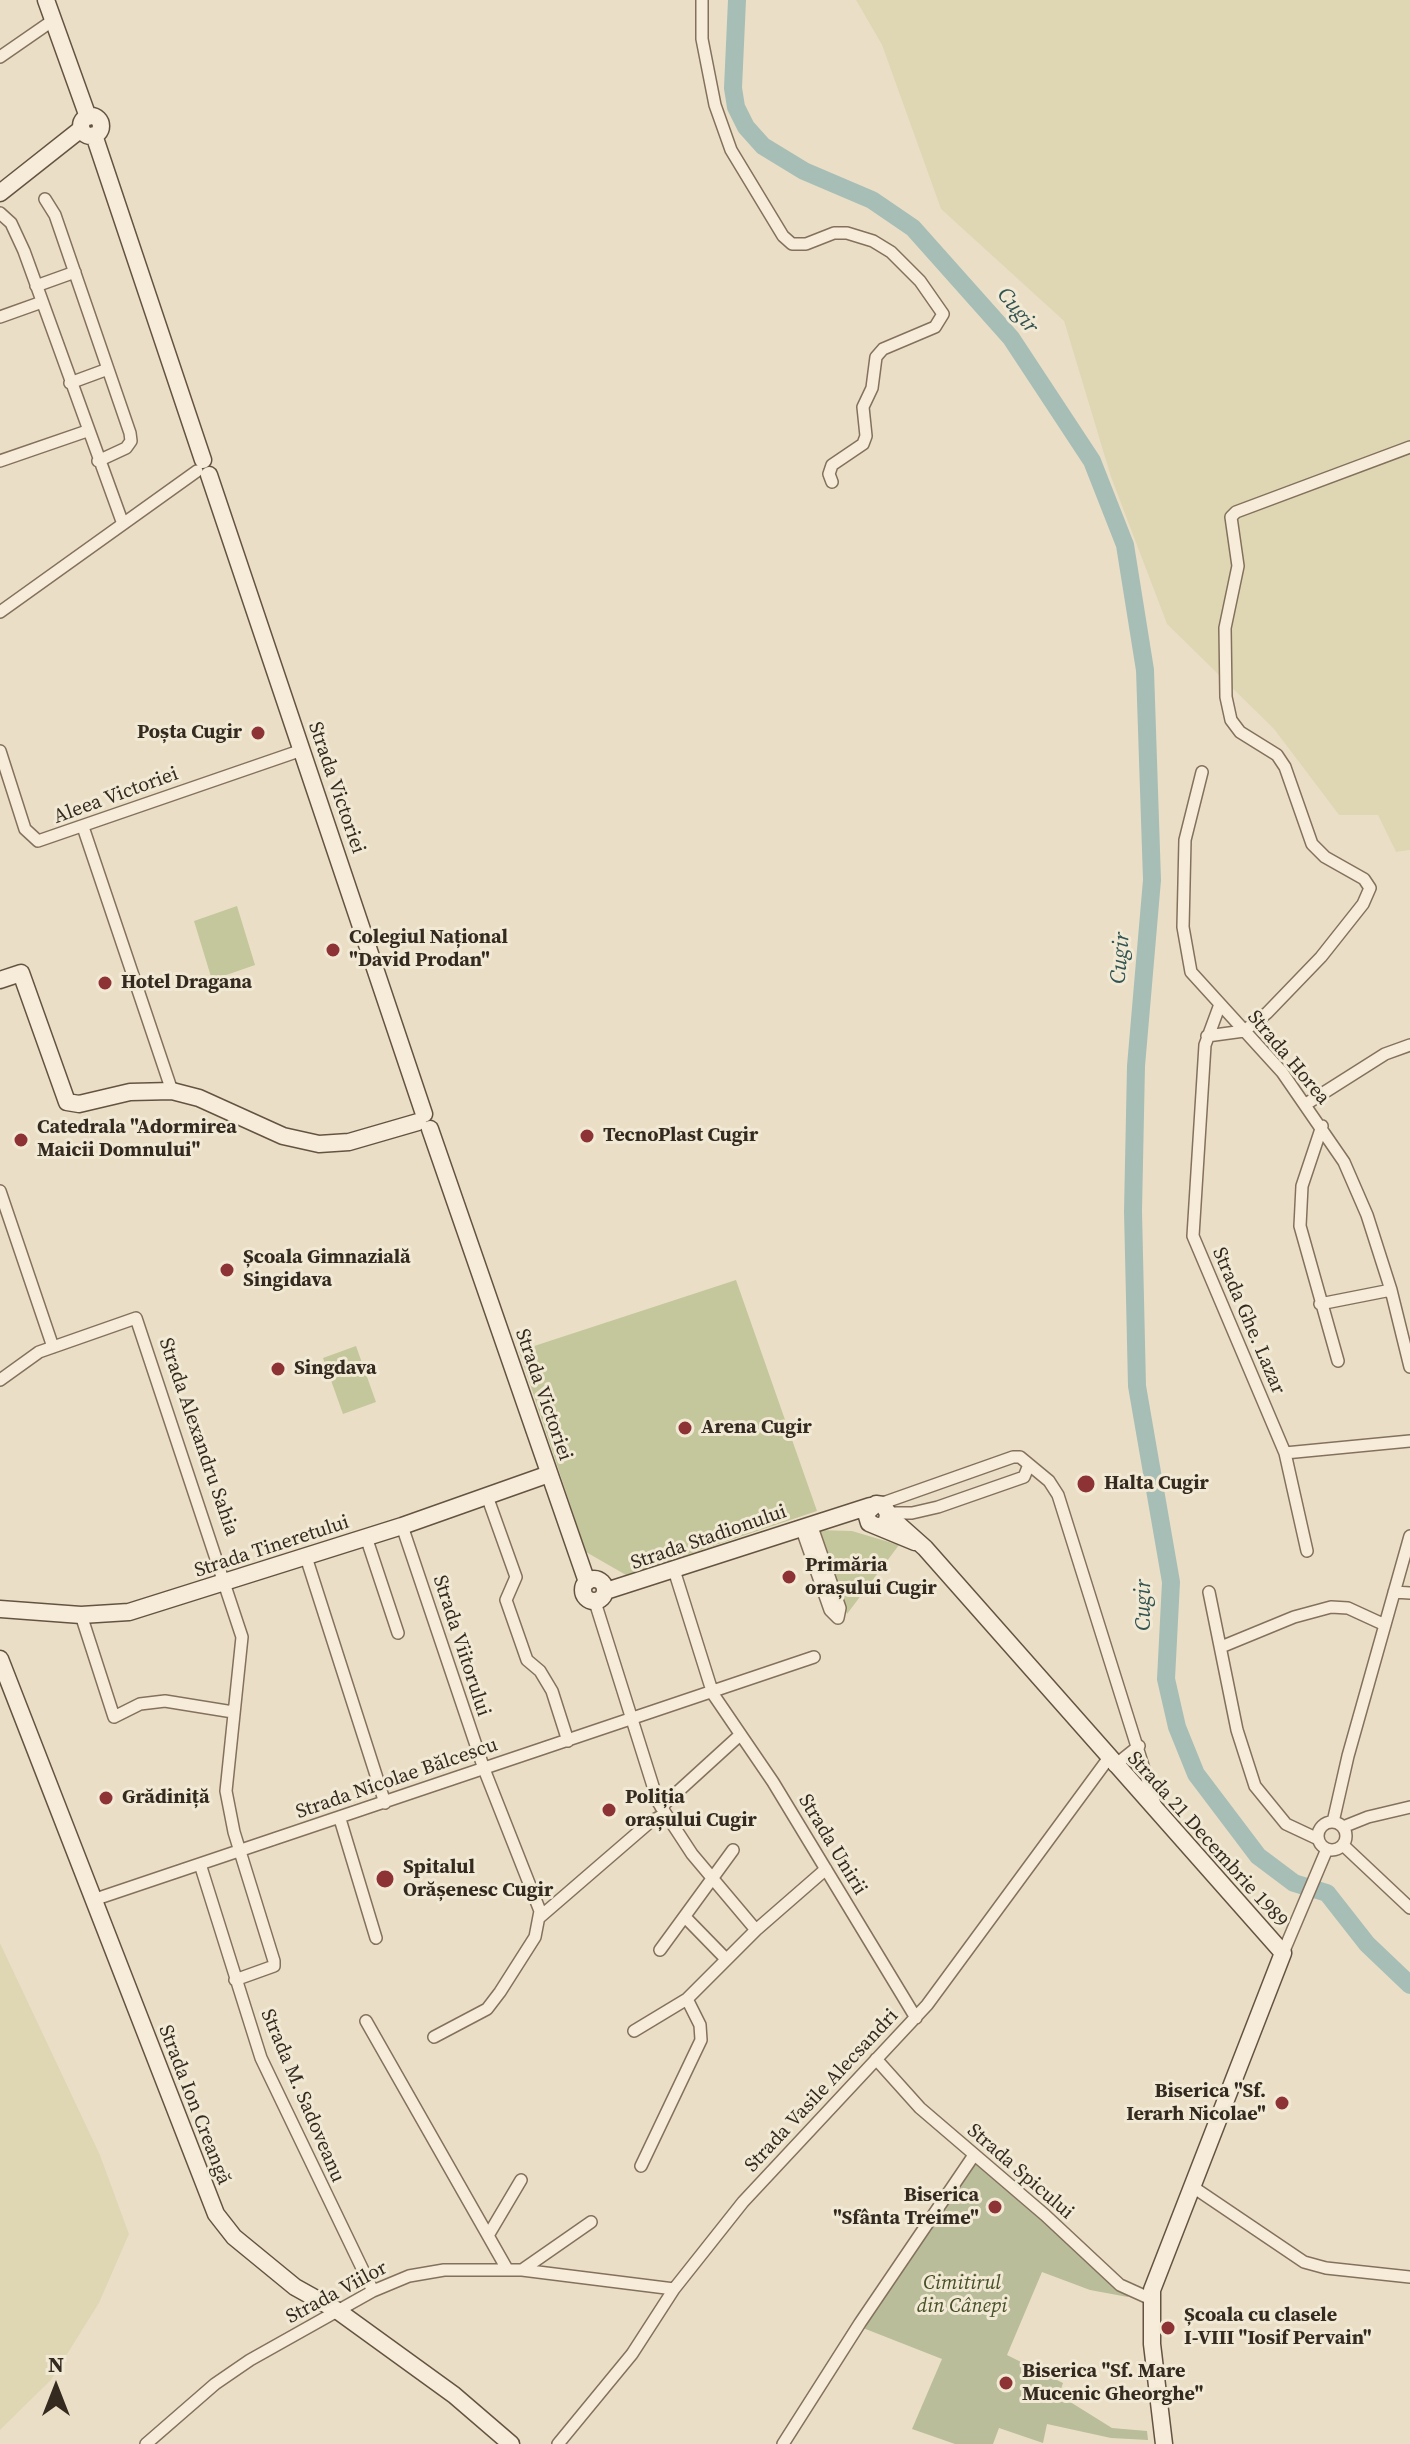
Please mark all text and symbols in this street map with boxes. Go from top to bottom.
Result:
water label: Cugir [991,283,1043,339]
street label: Strada Victoriei [302,719,370,857]
place label: Poșta Cugir [137,721,242,745]
marker: Poșta Cugir [249,724,267,742]
street label: Aleea Victoriei [50,762,182,830]
place label: Colegiul Național "David Prodan" [349,926,508,973]
water label: Cugir [1106,931,1136,985]
marker: Colegiul Național "David Prodan" [324,941,342,959]
place label: Hotel Dragana [121,971,252,995]
marker: Hotel Dragana [96,974,114,992]
street label: Strada Horea [1242,1006,1334,1110]
place label: Catedrala "Adormirea Maicii Domnului" [37,1116,237,1163]
place label: TecnoPlast Cugir [603,1124,758,1148]
marker: TecnoPlast Cugir [578,1127,596,1145]
marker: Catedrala "Adormirea Maicii Domnului" [12,1131,30,1149]
street label: Strada Ghe. Lazar [1206,1244,1290,1398]
place label: Școala Gimnazială Singidava [243,1246,411,1293]
marker: Școala Gimnazială Singidava [218,1261,236,1279]
street label: Strada Victoriei [509,1326,577,1464]
street label: Strada Alexandru Sahia [153,1335,243,1539]
place label: Singdava [294,1357,377,1381]
marker: Singdava [269,1360,287,1378]
place label: Arena Cugir [701,1416,812,1440]
marker: Arena Cugir [676,1419,694,1437]
place label: Halta Cugir [1104,1472,1209,1496]
marker: Halta Cugir [1075,1473,1097,1495]
street label: Strada Stadionului [628,1500,790,1576]
street label: Strada Tineretului [192,1511,352,1583]
place label: Primăria orașului Cugir [805,1554,937,1601]
marker: Primăria orașului Cugir [780,1568,798,1586]
street label: Strada Viitorului [427,1573,495,1719]
water label: Cugir [1131,1579,1157,1631]
street label: Strada Nicolae Bălcescu [293,1733,501,1825]
street label: Strada 21 Decembrie 1989 [1122,1747,1292,1933]
place label: Grădiniță [122,1786,210,1810]
place label: Poliția orașului Cugir [625,1786,757,1833]
marker: Grădiniță [97,1789,115,1807]
street label: Strada Unirii [793,1790,871,1900]
marker: Poliția orașului Cugir [600,1801,618,1819]
place label: Spitalul Orășenesc Cugir [403,1856,553,1903]
marker: Spitalul Orășenesc Cugir [374,1868,396,1890]
street label: Strada Vasile Alecsandri [740,2004,904,2178]
street label: Strada M. Sadoveanu [255,2006,349,2186]
street label: Strada Ion Creangă [153,2022,235,2188]
place label: Biserica "Sf. Ierarh Nicolae" [1126,2080,1266,2127]
marker: Biserica "Sf. Ierarh Nicolae" [1273,2094,1291,2112]
street label: Strada Spicului [962,2119,1078,2225]
place label: Biserica "Sfânta Treime" [833,2184,979,2231]
marker: Biserica "Sfânta Treime" [986,2198,1004,2216]
street label: Strada Viilor [282,2256,392,2330]
park label: Cimitirul din Cânepi [917,2272,1007,2319]
place label: Școala cu clasele I-VIII "Iosif Pervain" [1184,2304,1372,2351]
marker: Școala cu clasele I-VIII "Iosif Pervain" [1159,2319,1177,2337]
north arrow [16,2348,96,2428]
text: N [48,2349,64,2379]
place label: Biserica "Sf. Mare Mucenic Gheorghe" [1022,2360,1203,2407]
marker: Biserica "Sf. Mare Mucenic Gheorghe" [997,2374,1015,2392]

